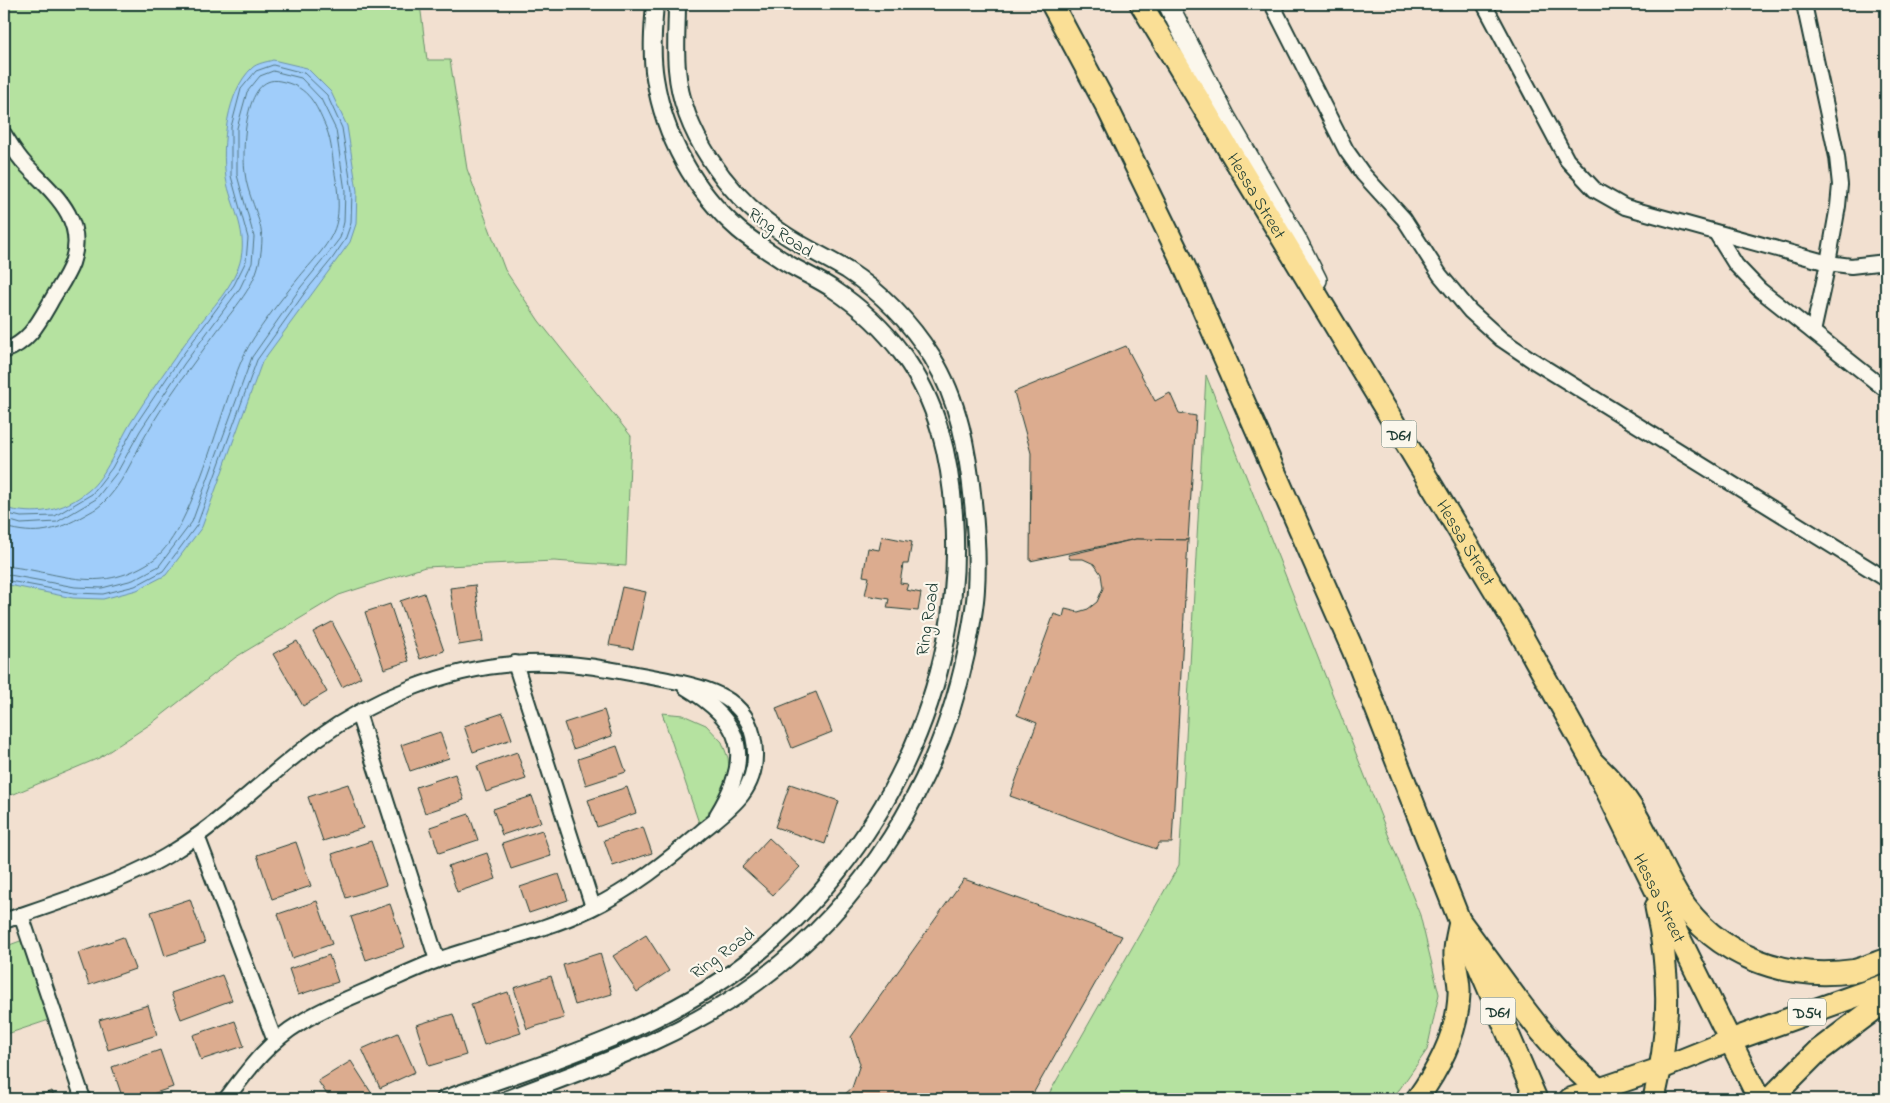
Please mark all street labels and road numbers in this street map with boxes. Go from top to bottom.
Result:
street label: Hessa Street [1219,149,1291,245]
street label: Ring Road [741,202,818,266]
road number: D61 [1382,420,1416,448]
street label: Hessa Street [1428,496,1500,592]
street label: Ring Road [910,581,949,658]
street label: Hessa Street [1625,850,1691,948]
street label: Ring Road [686,922,761,988]
road number: D61 [1480,998,1516,1024]
road number: D54 [1788,999,1826,1026]

